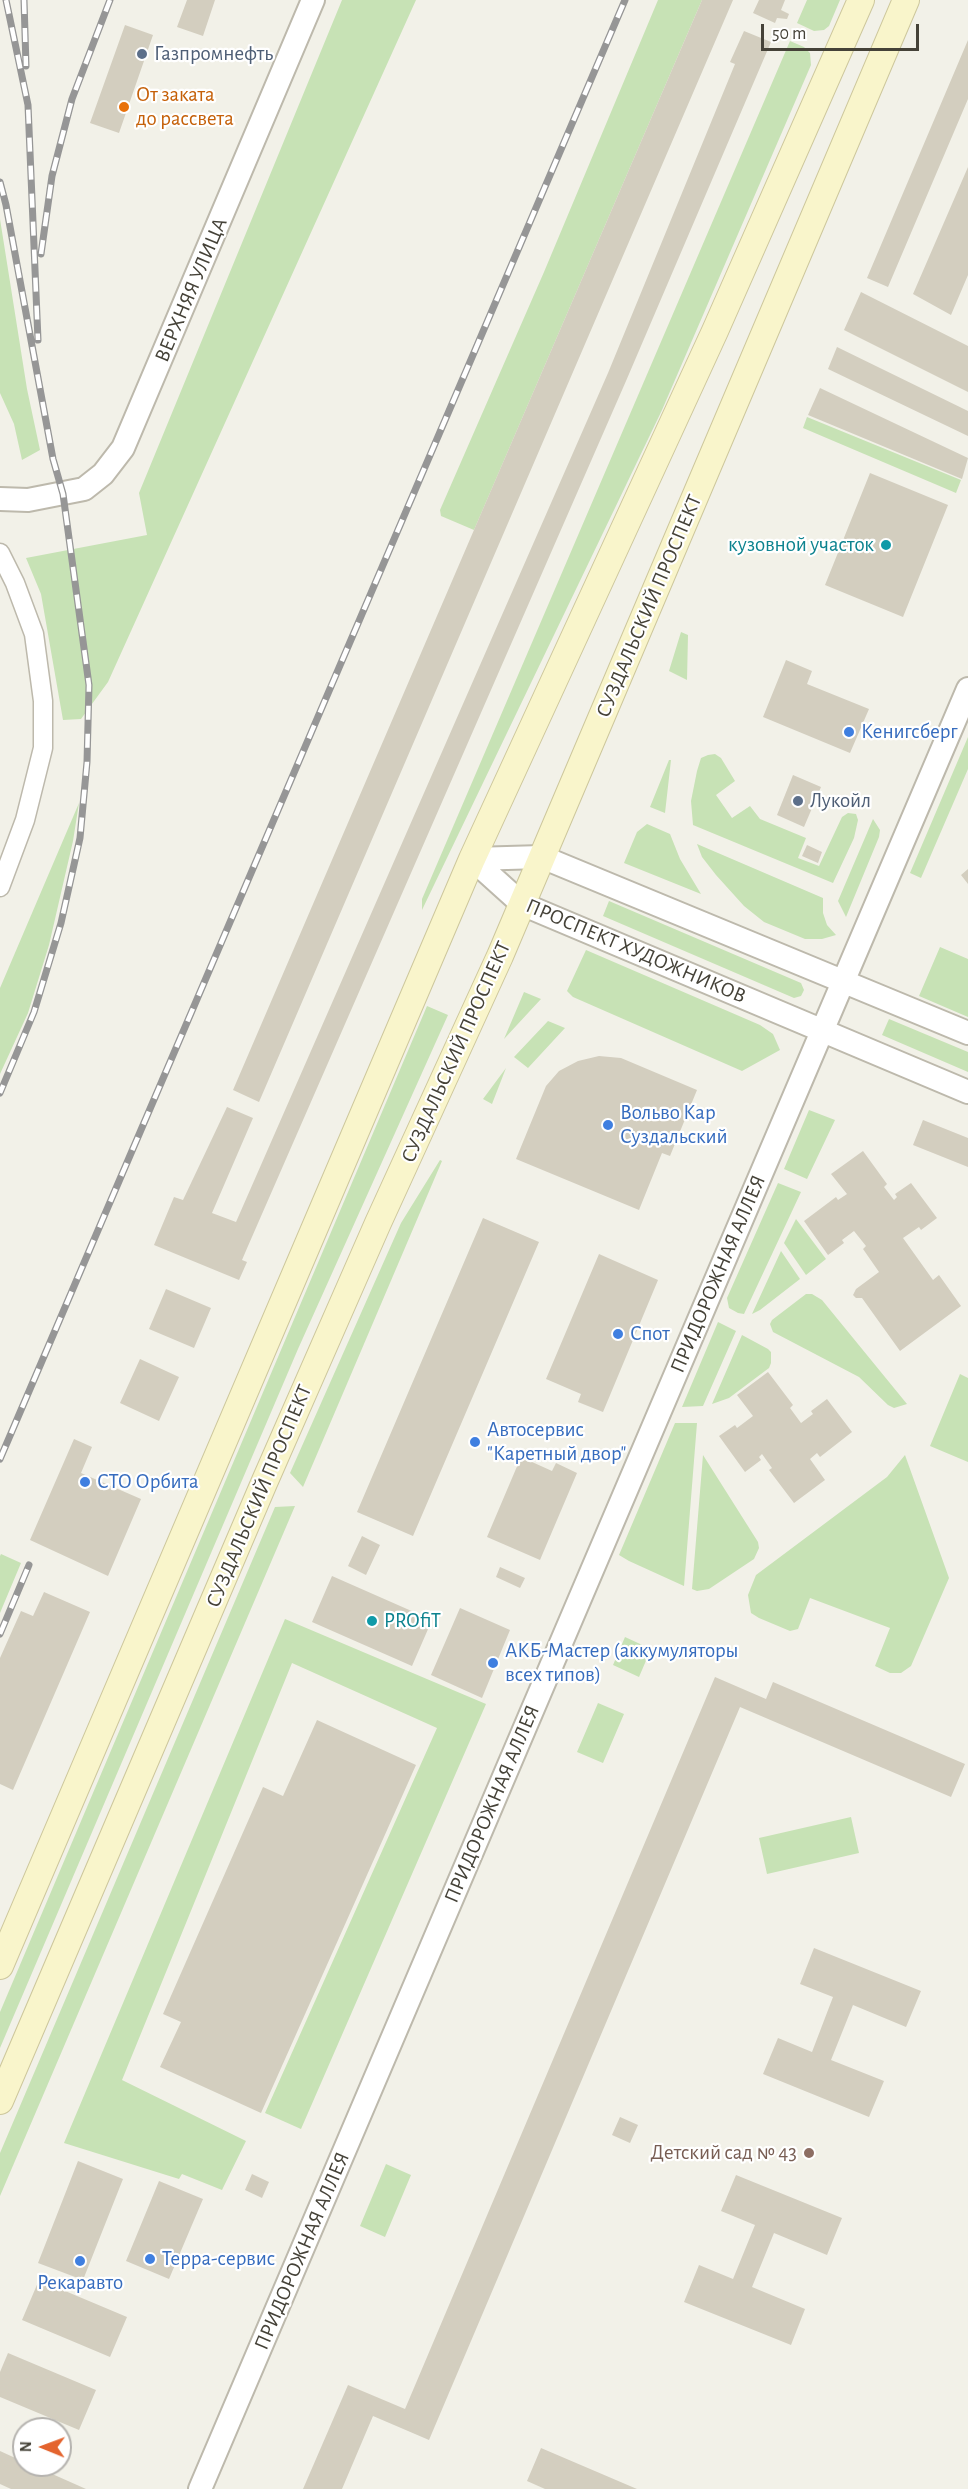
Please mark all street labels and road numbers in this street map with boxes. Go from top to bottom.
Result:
street label: ВЕРХНЯЯ УЛИЦА [149,214,233,366]
street label: СУЗДАЛЬСКИЙ ПРОСПЕКТ [591,491,707,721]
street label: ПРОСПЕКТ ХУДОЖНИКОВ [522,893,750,1009]
street label: СУЗДАЛЬСКИЙ ПРОСПЕКТ [396,938,516,1166]
street label: ПРИДОРОЖНАЯ АЛЛЕЯ [665,1171,771,1377]
street label: СУЗДАЛЬСКИЙ ПРОСПЕКТ [201,1381,317,1611]
street label: ПРИДОРОЖНАЯ АЛЛЕЯ [439,1701,545,1907]
street label: ПРИДОРОЖНАЯ АЛЛЕЯ [249,2148,355,2354]

